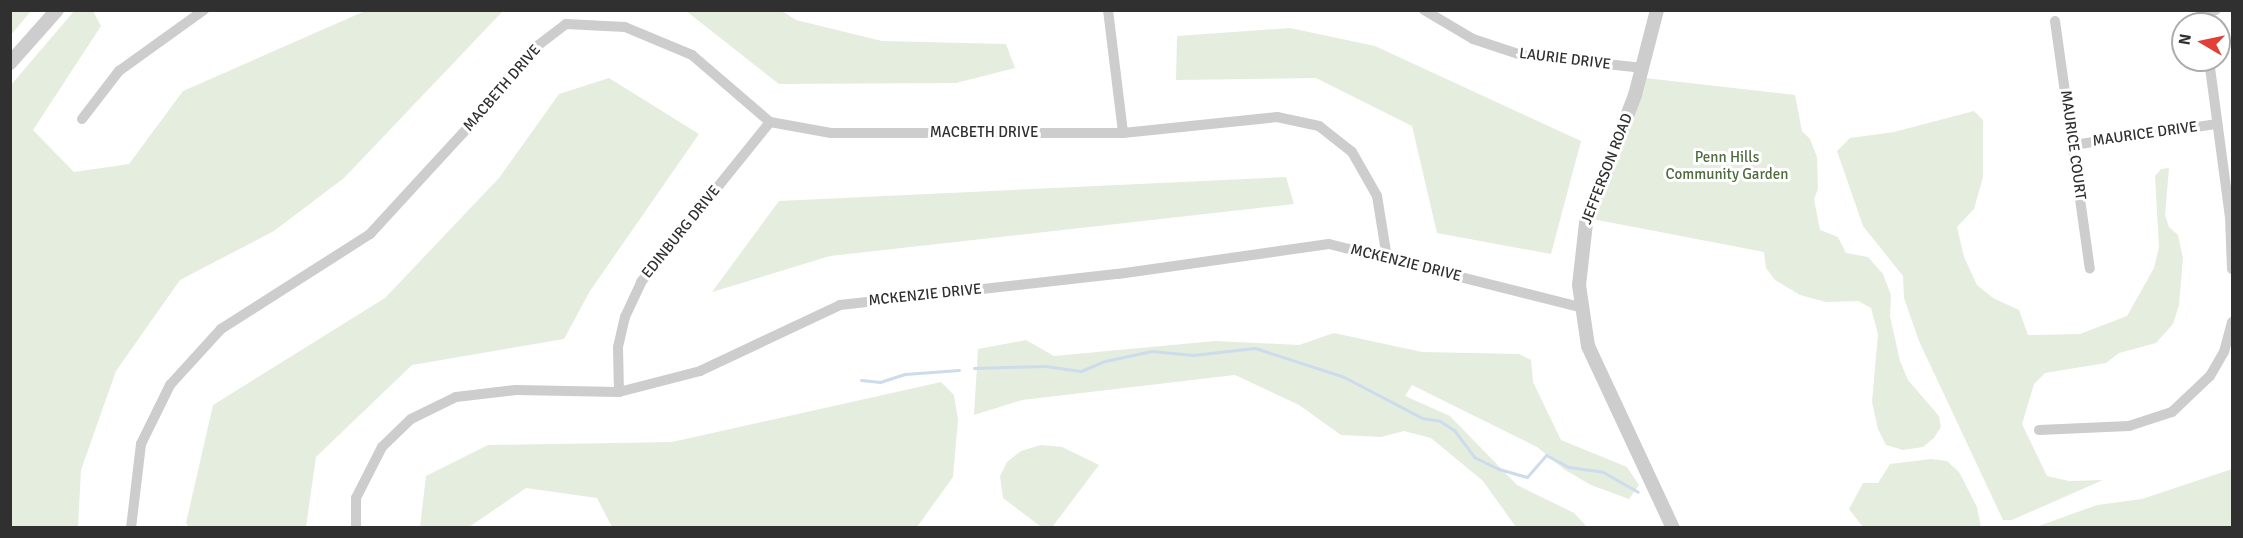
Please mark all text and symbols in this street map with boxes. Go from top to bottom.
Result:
north arrow [2171,12,2231,72]
text: N [2174,32,2196,47]
street label: MACBETH DRIVE [460,41,544,135]
street label: LAURIE DRIVE [1518,44,1612,74]
street label: MAURICE COURT [2056,89,2090,201]
street label: JEFFERSON ROAD [1578,111,1636,227]
street label: MAURICE DRIVE [2091,118,2199,150]
street label: MACBETH DRIVE [930,124,1038,142]
park label: Penn Hills Community Garden [1666,148,1788,183]
street label: EDINBURG DRIVE [638,182,724,282]
street label: MCKENZIE DRIVE [1349,241,1463,285]
street label: MCKENZIE DRIVE [868,280,982,310]

